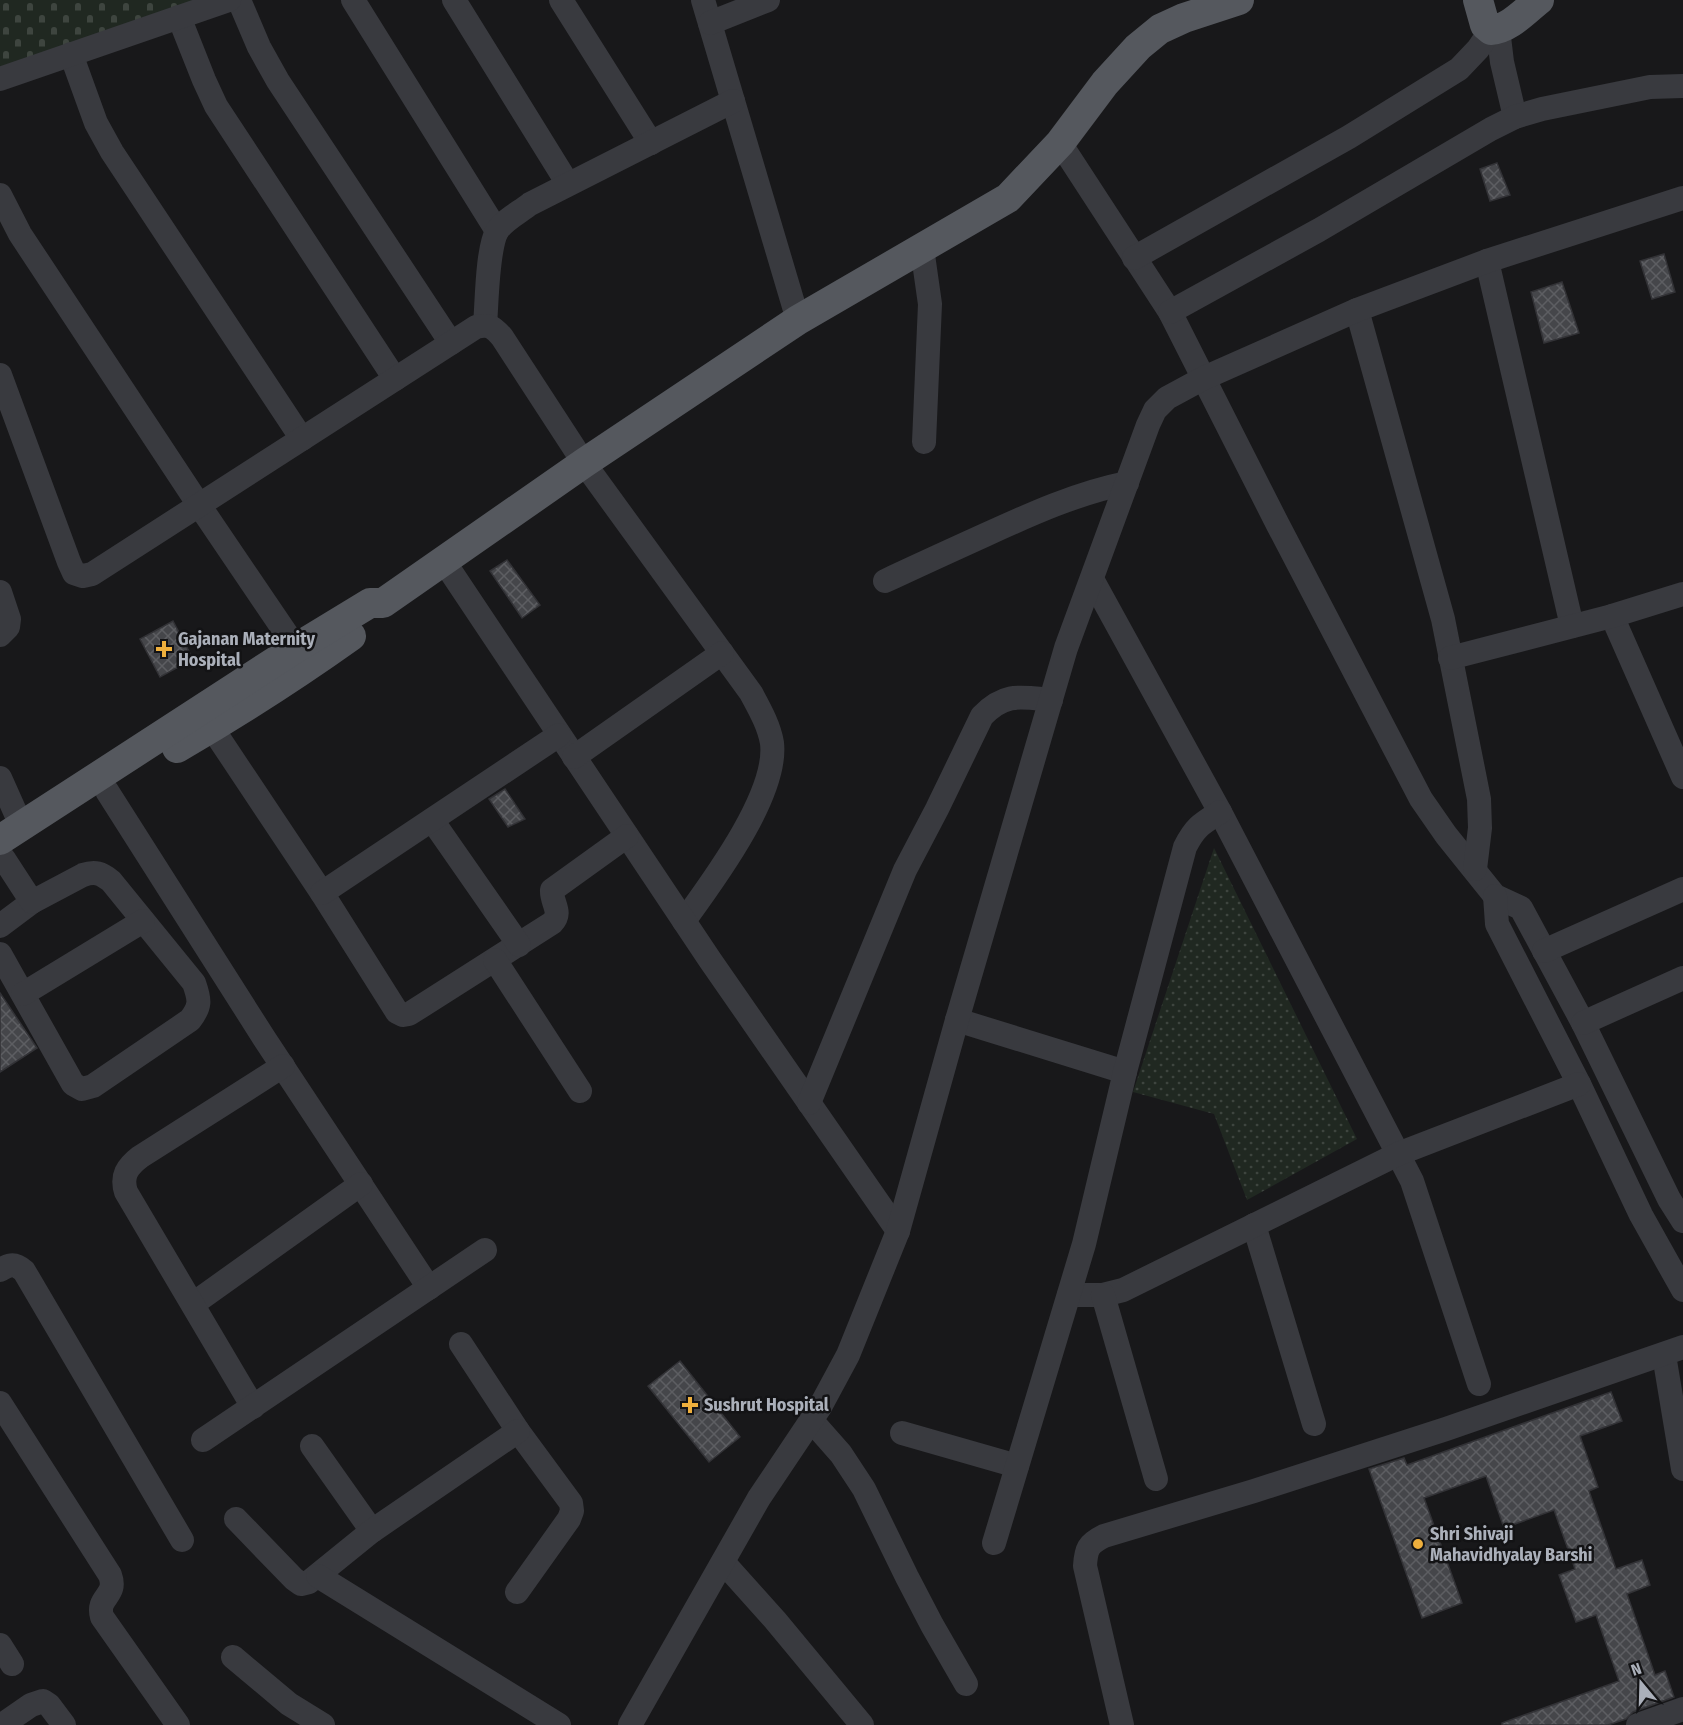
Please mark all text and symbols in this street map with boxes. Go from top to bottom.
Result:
place label: Gajanan Maternity Hospital [178,628,316,671]
marker: Gajanan Maternity Hospital [155,640,173,658]
place label: Sushrut Hospital [704,1394,829,1416]
marker: Sushrut Hospital [681,1396,699,1414]
place label: Shri Shivaji Mahavidhyalay Barshi [1430,1523,1592,1566]
marker: Shri Shivaji Mahavidhyalay Barshi [1411,1537,1425,1551]
north arrow [1611,1653,1671,1713]
text: N [1629,1659,1644,1680]

